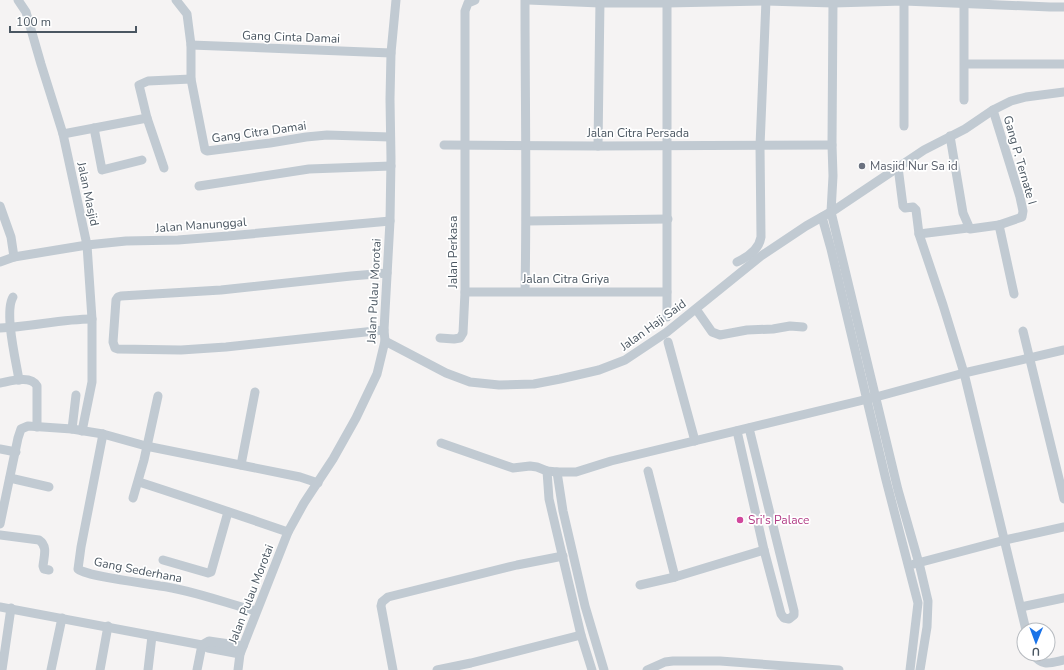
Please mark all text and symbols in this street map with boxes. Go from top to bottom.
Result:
scale bar [10,8,136,34]
text: 100 m [16,14,51,30]
street label: Gang Cinta Damai [242,27,340,47]
street label: Gang P. Ternate I [1000,114,1040,206]
street label: Gang Citra Damai [211,117,307,147]
street label: Jalan Citra Persada [586,125,689,141]
place label: Masjid Nur Sa id [870,158,958,174]
street label: Jalan Masjid [73,160,103,227]
marker: Masjid Nur Sa id [857,161,867,171]
street label: Jalan Manunggal [154,214,247,236]
street label: Jalan Perkasa [445,216,461,289]
street label: Jalan Pulau Morotai [363,238,385,345]
street label: Jalan Citra Griya [521,271,610,287]
street label: Jalan Haji Said [616,296,689,355]
place label: Sri's Palace [748,512,809,528]
marker: Sri's Palace [735,515,745,525]
street label: Jalan Pulau Morotai [224,542,277,647]
street label: Gang Sederhana [92,554,184,586]
north arrow [1016,622,1056,662]
text: U [1032,644,1040,659]

